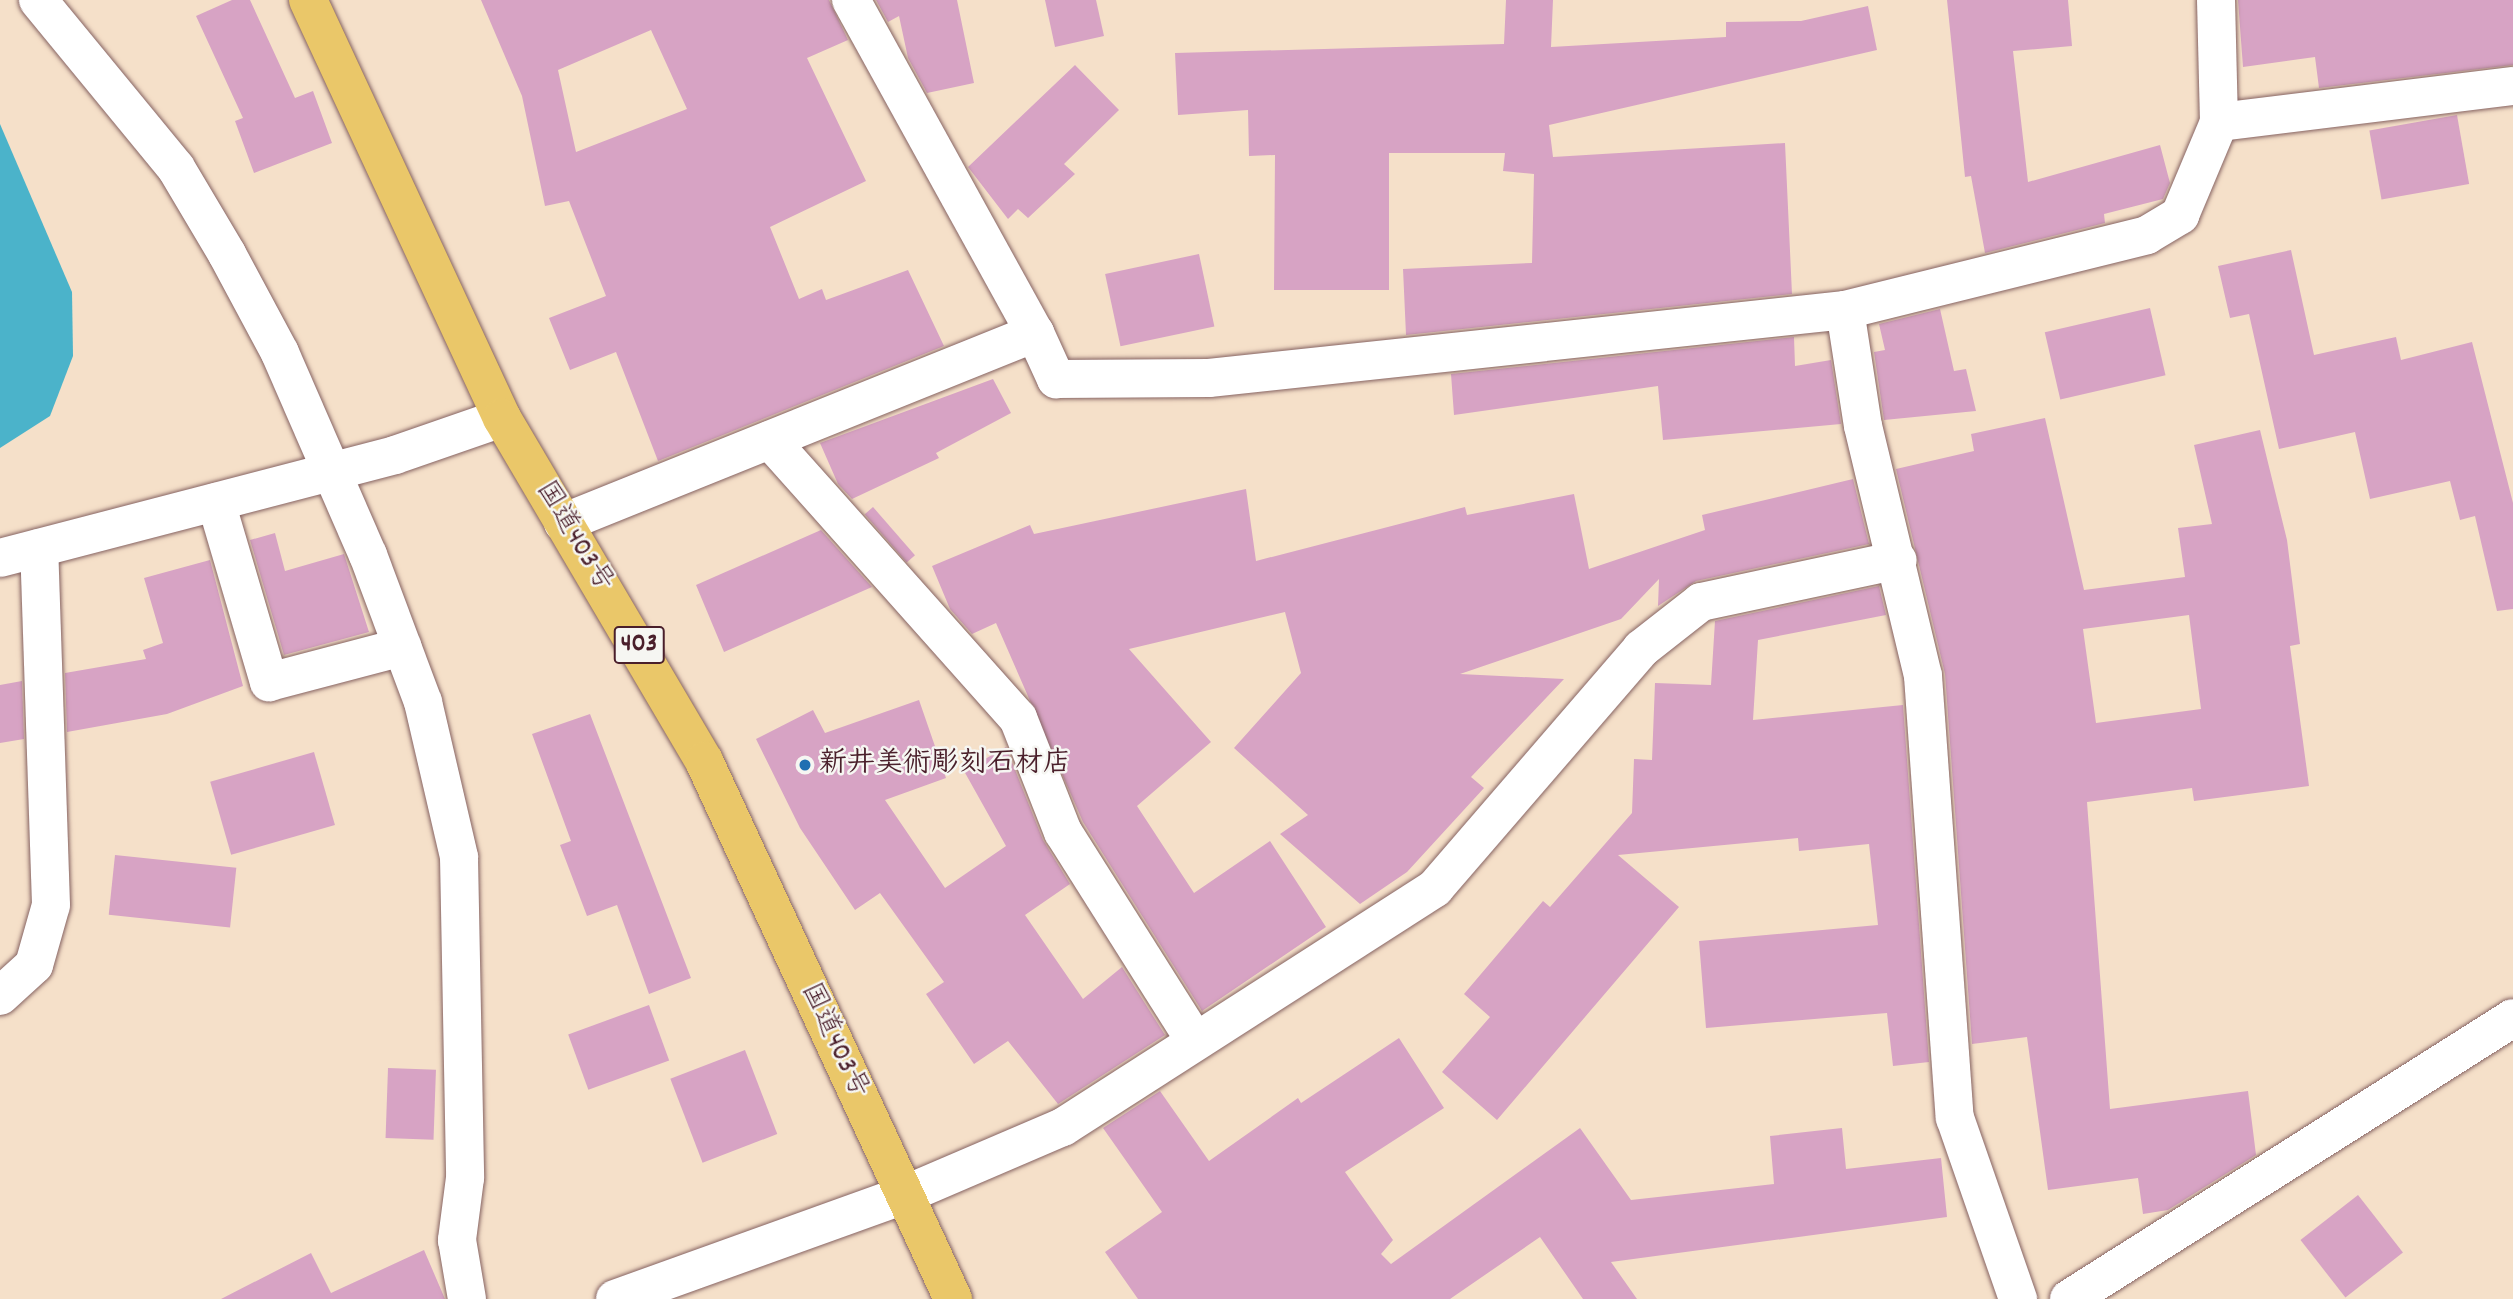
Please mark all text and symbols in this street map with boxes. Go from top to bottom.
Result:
street label: 国道403号 [527,475,619,599]
road number: 403 [613,622,665,667]
place label: 新井美術彫刻石材店 [819,748,1071,782]
marker: 新井美術彫刻石材店 [797,757,813,773]
street label: 国道403号 [792,978,874,1104]

